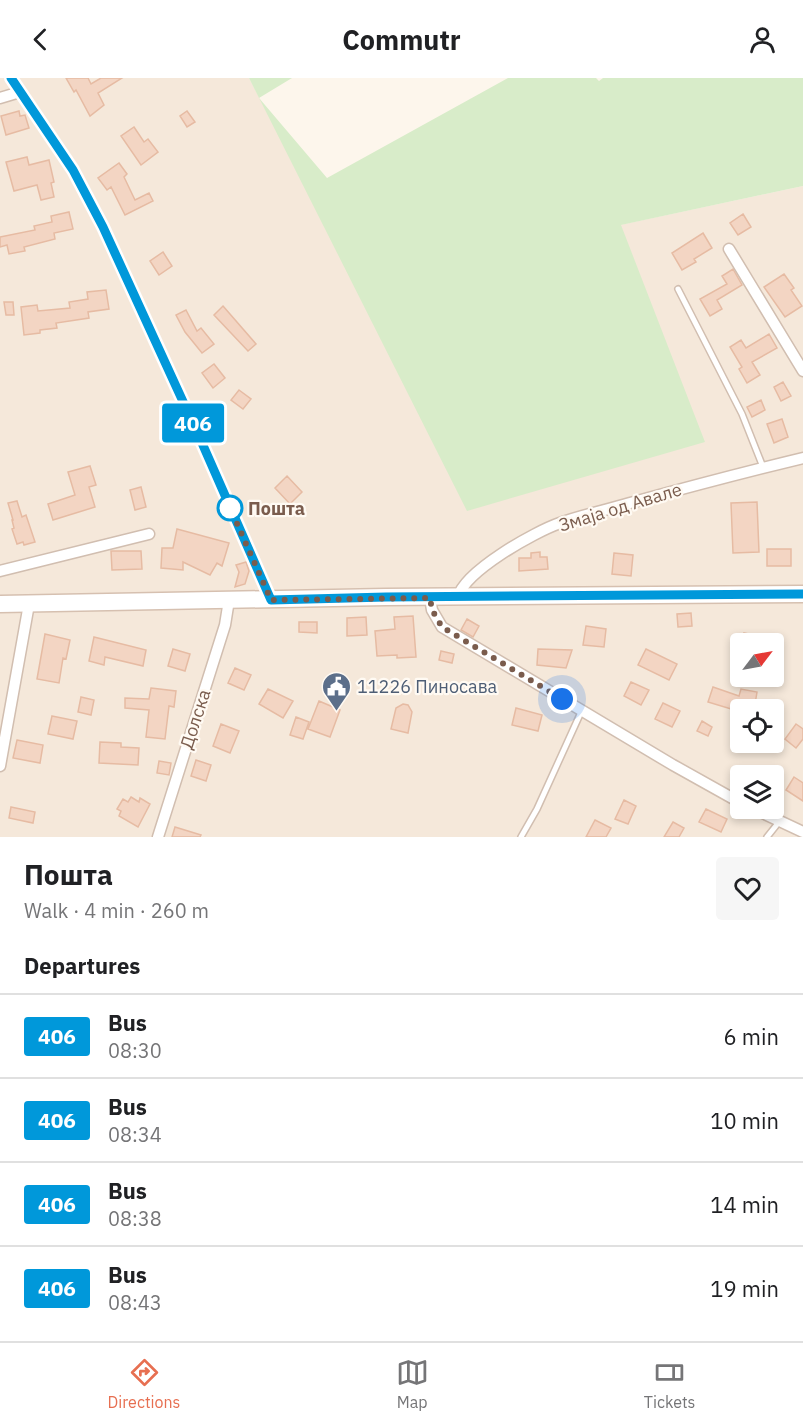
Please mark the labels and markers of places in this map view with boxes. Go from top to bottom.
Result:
marker: Пошта [217,495,243,521]
place label: Пошта [248,497,305,520]
public building icon: 11226 Пиносава [320,670,352,712]
place label: 11226 Пиносава [357,675,498,698]

